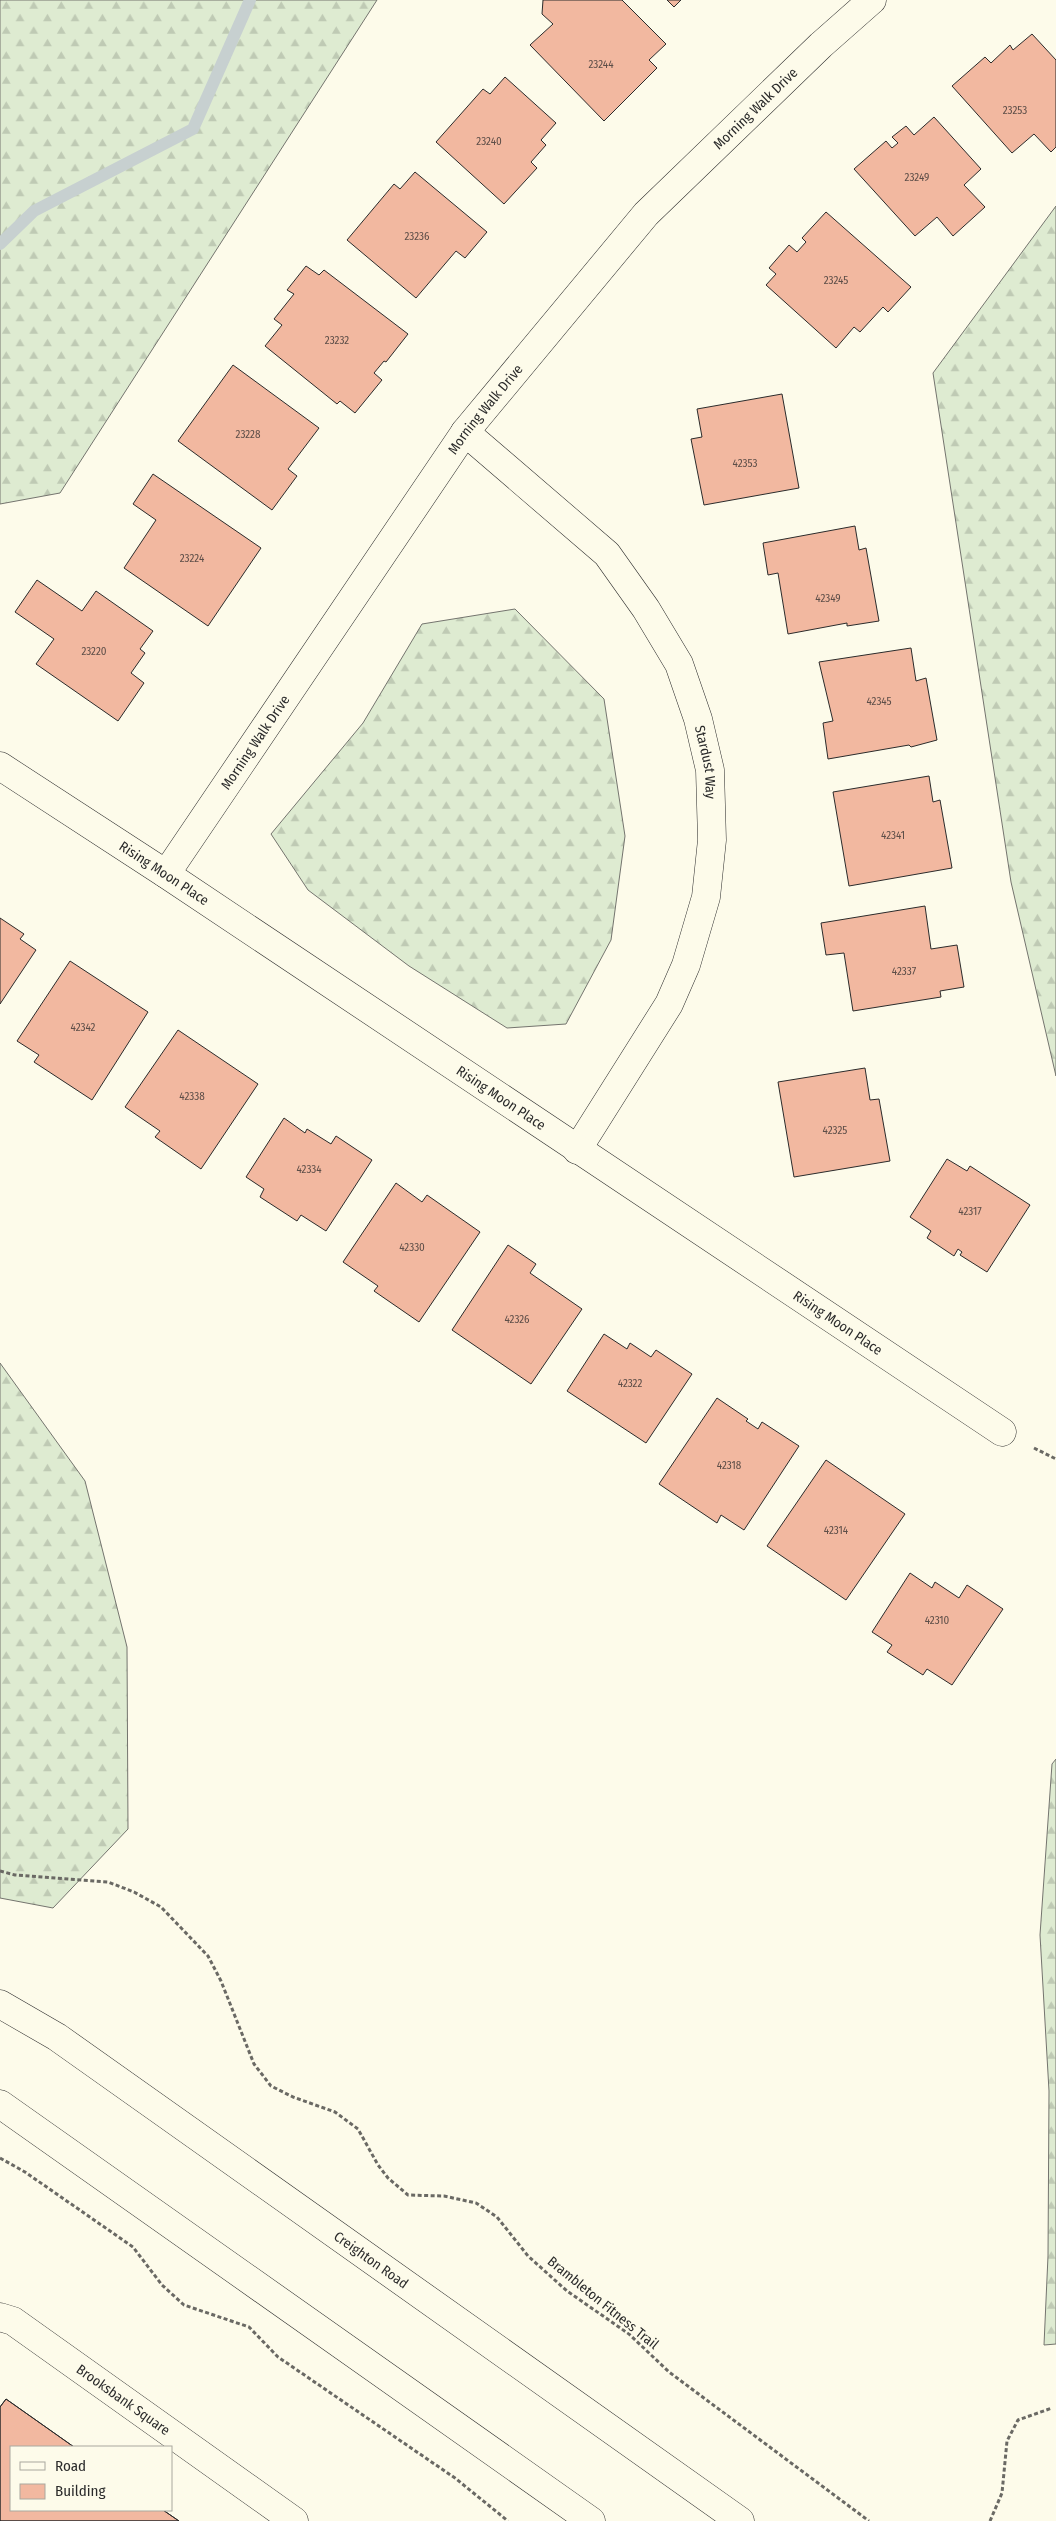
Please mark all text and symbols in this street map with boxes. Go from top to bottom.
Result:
house number: 23244 [589,58,614,71]
street label: Morning Walk Drive [710,64,801,153]
house number: 23253 [1003,104,1027,117]
house number: 23240 [476,135,502,148]
house number: 23249 [905,171,929,184]
house number: 23236 [405,230,430,243]
house number: 23245 [824,274,848,287]
house number: 23232 [325,334,349,347]
street label: Morning Walk Drive [444,361,526,457]
house number: 23228 [236,428,261,441]
house number: 42353 [733,457,757,470]
house number: 23224 [180,552,205,565]
house number: 42349 [815,592,841,605]
house number: 23220 [81,645,107,658]
street label: Morning Walk Drive [217,692,293,793]
house number: 42345 [866,695,892,708]
street label: Stardust Way [691,724,719,800]
house number: 42341 [881,829,905,842]
street label: Rising Moon Place [116,837,212,909]
house number: 42337 [892,965,917,978]
house number: 42342 [71,1021,96,1034]
street label: Rising Moon Place [453,1062,549,1134]
house number: 42338 [179,1090,205,1103]
house number: 42325 [823,1124,847,1137]
house number: 42334 [296,1163,322,1176]
house number: 42317 [958,1205,982,1218]
house number: 42330 [399,1241,425,1254]
street label: Rising Moon Place [790,1287,886,1358]
house number: 42326 [504,1313,530,1326]
house number: 42322 [618,1377,642,1390]
house number: 42318 [717,1459,742,1472]
house number: 42314 [824,1524,849,1537]
house number: 42310 [925,1614,950,1627]
street label: Creighton Road [331,2227,412,2292]
street label: Brambleton Fitness Trail [544,2253,662,2353]
street label: Brooksbank Square [73,2360,173,2439]
legend [10,2446,172,2511]
text: Road [55,2457,86,2475]
text: Building [55,2482,106,2500]

